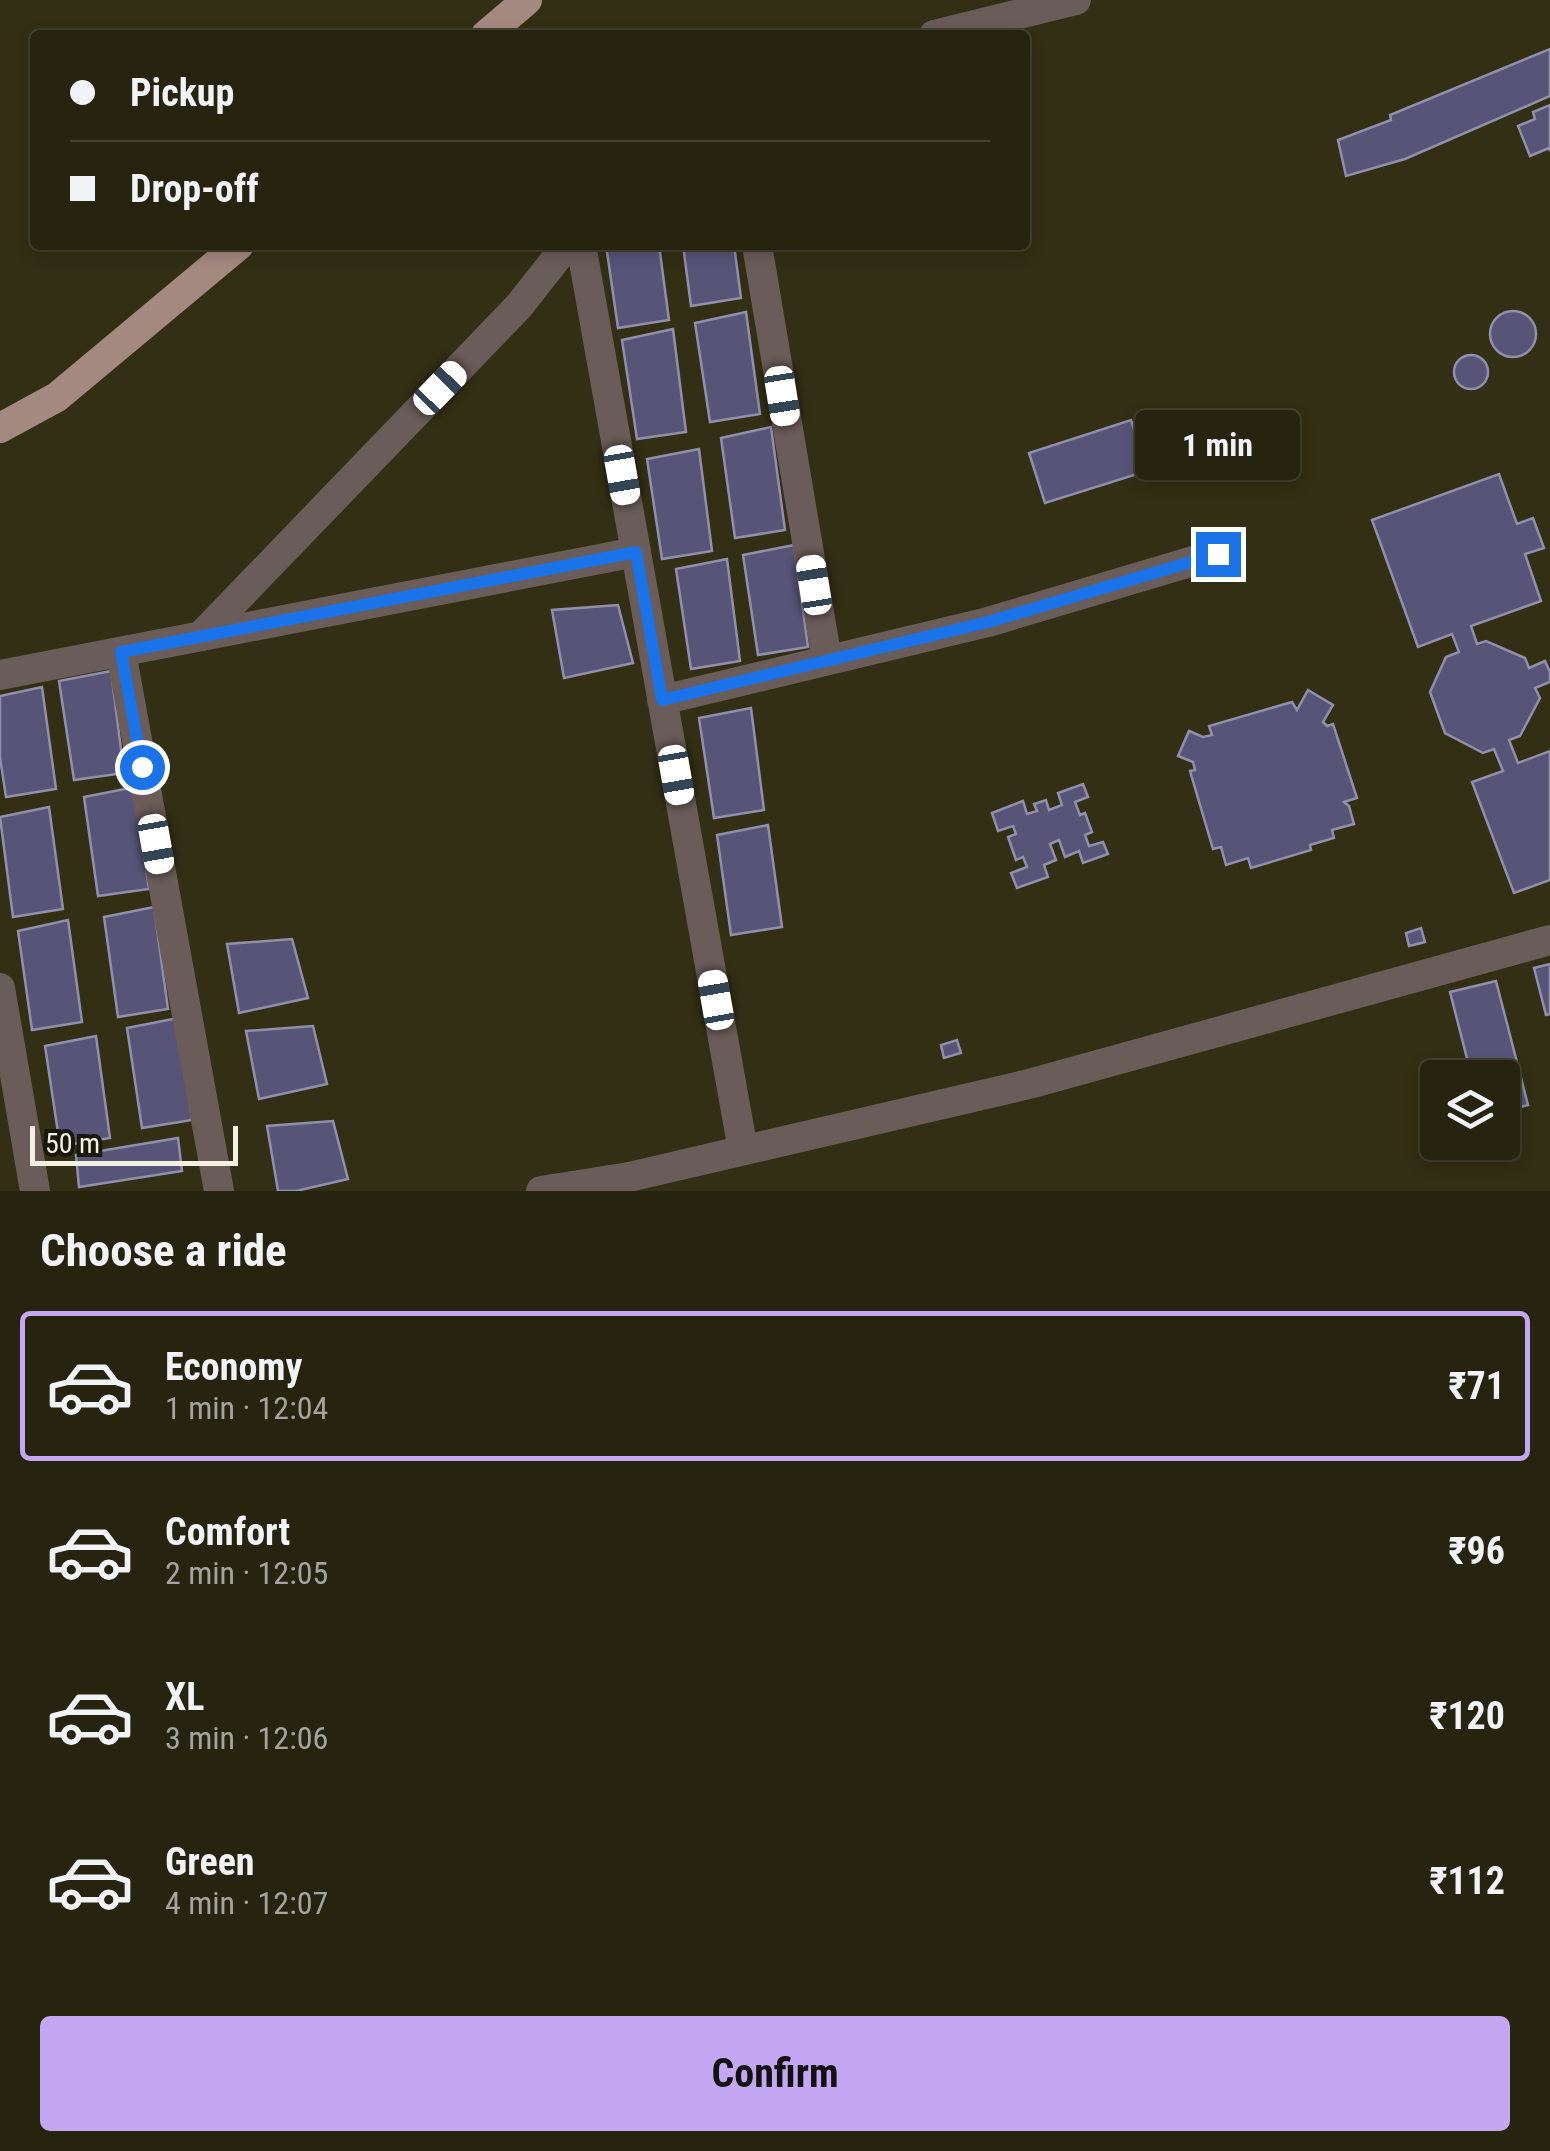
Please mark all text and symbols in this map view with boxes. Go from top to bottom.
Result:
text: Pickup [130,71,234,115]
text: Drop-off [130,167,259,211]
car [408,356,472,420]
car [762,364,802,428]
callout: 1 min [1136,409,1300,479]
text: 1 min [1182,426,1253,464]
car [602,443,642,507]
route end [1196,532,1241,577]
car [794,553,834,617]
car [656,743,696,807]
route start [120,745,165,790]
car [136,812,176,876]
car [696,968,736,1032]
map controls [1420,1060,1520,1160]
button: layers [1420,1060,1520,1160]
scale bar [30,1121,238,1166]
text: 50 m [45,1127,100,1160]
text: Choose a ride [40,1224,287,1277]
icon: car [45,1341,135,1431]
text: Economy [165,1345,302,1389]
text: ₹71 [1449,1364,1505,1408]
text: 1 min · 12:04 [165,1389,328,1427]
icon: car [45,1506,135,1596]
text: Comfort [165,1510,290,1554]
text: ₹96 [1449,1529,1505,1573]
text: 2 min · 12:05 [165,1554,328,1592]
icon: car [45,1671,135,1761]
text: XL [165,1675,204,1719]
text: ₹120 [1429,1694,1505,1738]
text: 3 min · 12:06 [165,1719,328,1757]
icon: car [45,1836,135,1926]
text: Green [165,1840,255,1884]
text: ₹112 [1429,1859,1505,1903]
text: 4 min · 12:07 [165,1884,328,1922]
button: Confirm [40,2016,1510,2131]

